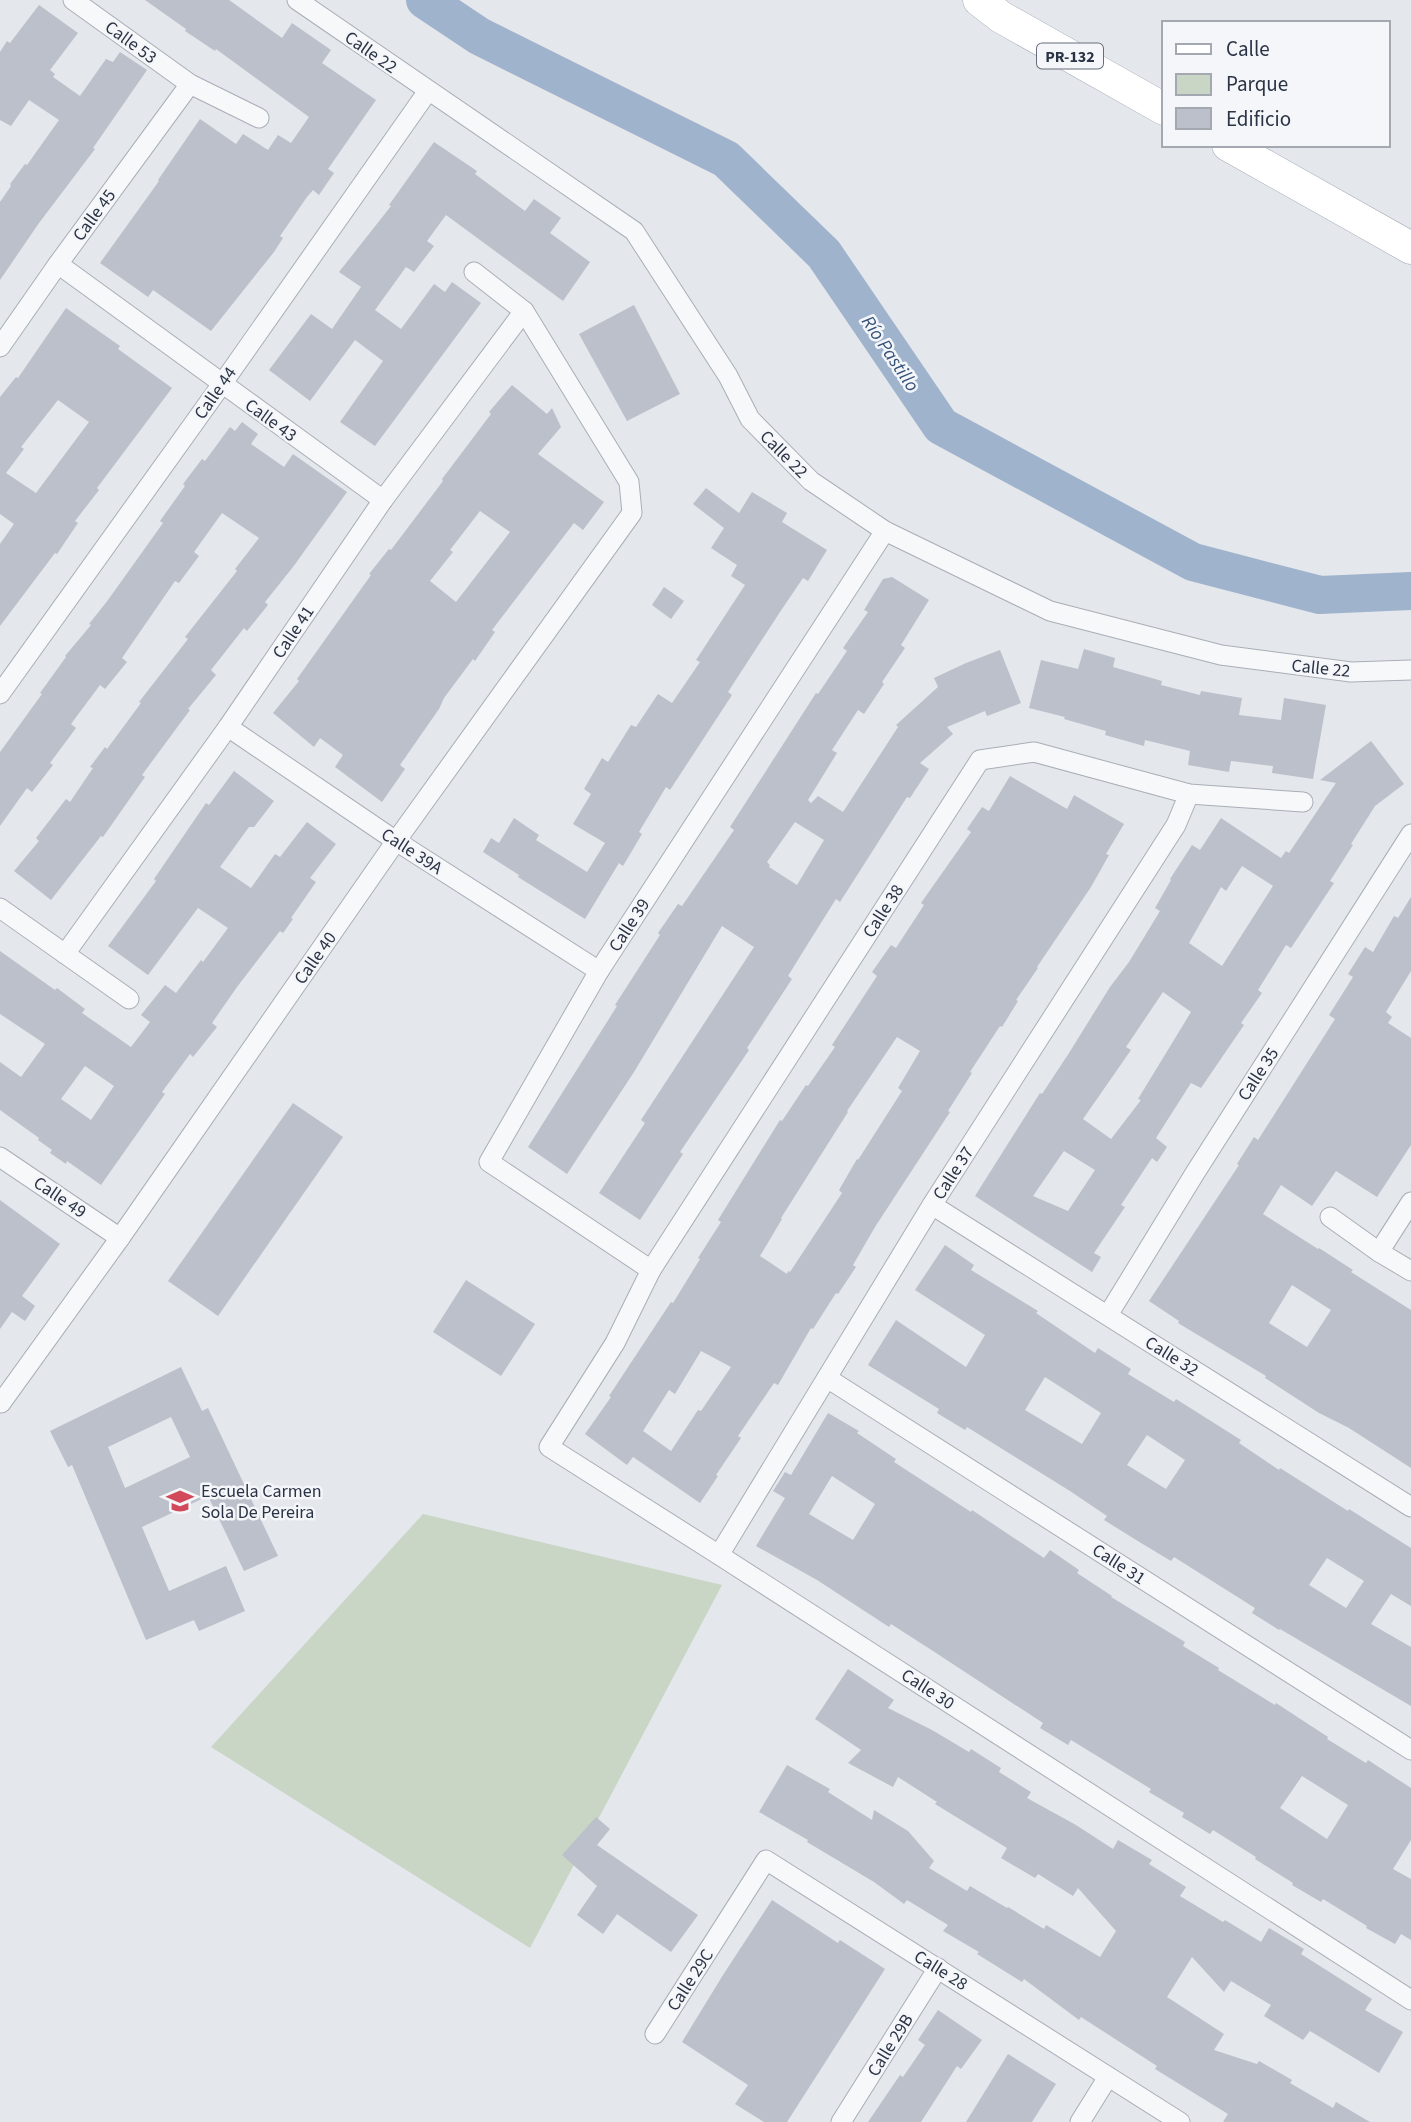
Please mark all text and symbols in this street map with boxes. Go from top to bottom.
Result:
street label: Calle 53 [100,15,162,70]
legend [1162,21,1390,147]
street label: Calle 22 [339,25,402,80]
text: Calle [1226,34,1270,64]
road number: PR-132 [1037,44,1103,68]
text: Parque [1226,69,1288,99]
text: Edificio [1226,104,1291,134]
street label: Calle 45 [67,184,122,246]
water label: Río Pastillo [854,310,925,397]
street label: Calle 44 [188,362,243,425]
street label: Calle 43 [240,393,302,448]
street label: Calle 22 [754,425,813,484]
street label: Calle 41 [267,601,320,664]
street label: Calle 22 [1290,653,1352,684]
street label: Calle 39A [376,822,448,881]
street label: Calle 38 [857,880,910,943]
street label: Calle 39 [603,894,656,957]
street label: Calle 40 [288,927,343,990]
street label: Calle 35 [1232,1043,1285,1106]
street label: Calle 37 [927,1142,980,1205]
street label: Calle 49 [28,1171,91,1224]
street label: Calle 32 [1140,1330,1203,1383]
place label: Escuela Carmen Sola De Pereira [201,1479,322,1525]
school or university icon: Escuela Carmen Sola De Pereira [165,1486,195,1516]
street label: Calle 31 [1087,1538,1150,1591]
street label: Calle 30 [896,1663,959,1716]
street label: Calle 29C [661,1944,720,2016]
street label: Calle 28 [909,1944,972,1997]
street label: Calle 29B [861,2009,919,2081]

